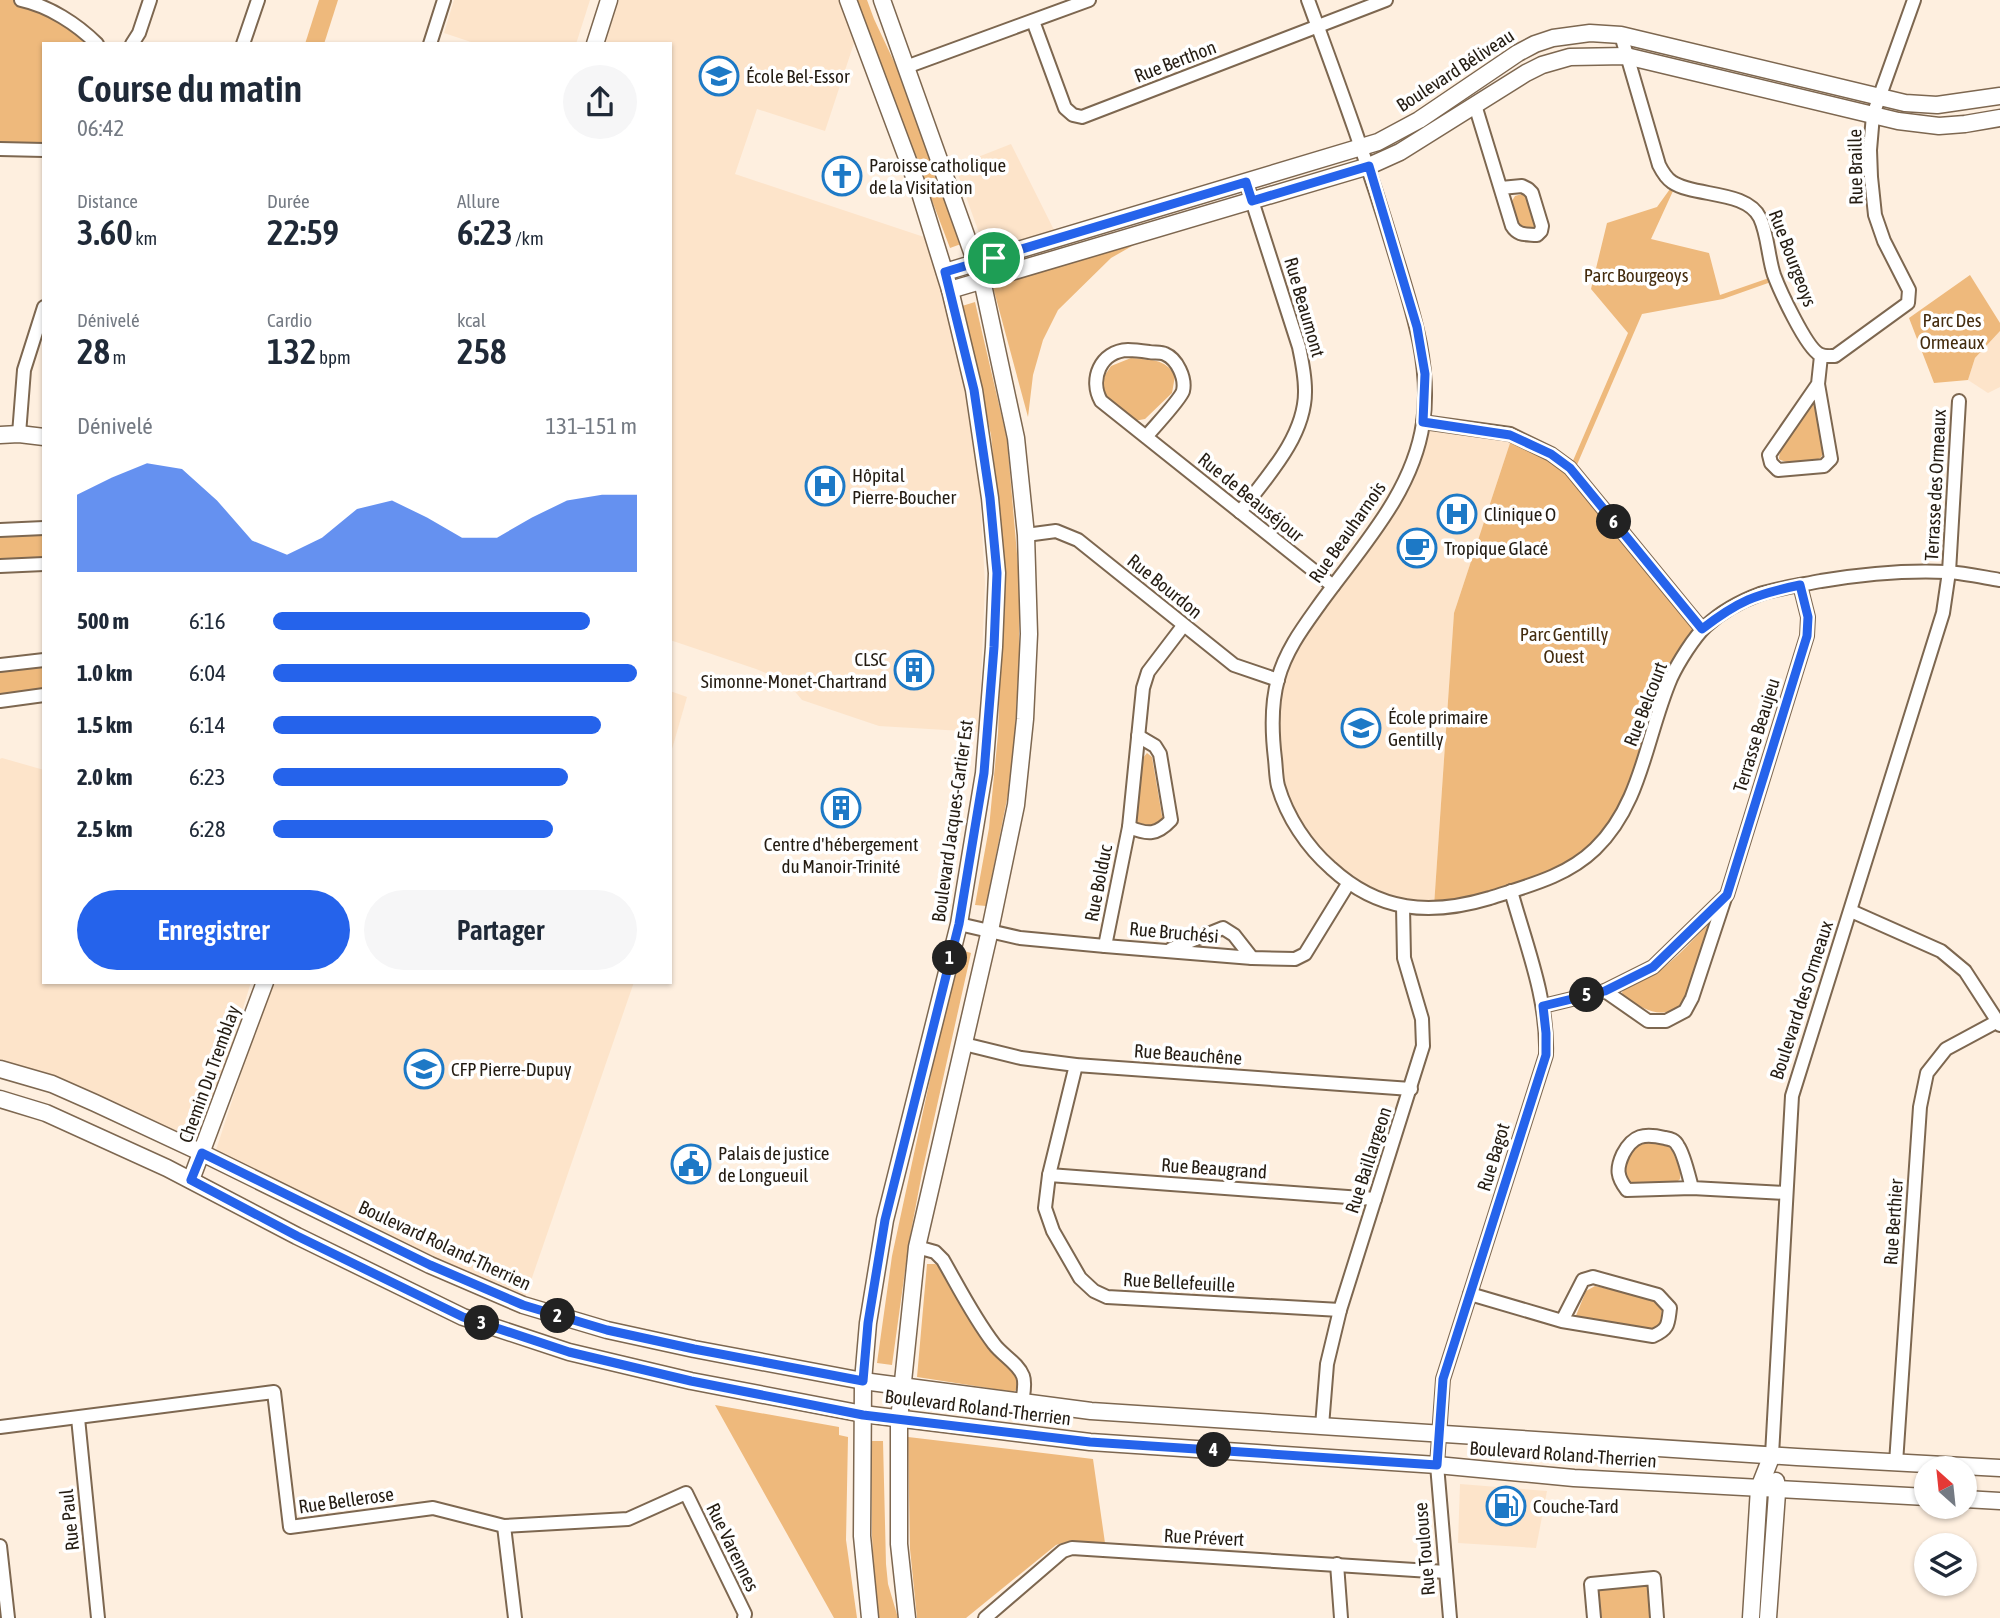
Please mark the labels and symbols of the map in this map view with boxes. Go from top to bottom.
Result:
street label: Boulevard Béliveau [1392,24,1518,116]
street label: Rue Berthon [1131,35,1219,87]
school or university icon: École Bel-Essor [698,55,740,97]
place label: École Bel-Essor [746,65,850,87]
street label: Rue Braille [1843,129,1867,205]
place label: Paroisse catholique de la Visitation [869,154,1006,198]
church icon: Paroisse catholique de la Visitation [821,155,863,197]
street label: Rue Bourgeoys [1765,207,1822,310]
pin [964,228,1024,288]
street label: Rue Beaumont [1280,255,1330,359]
park label: Parc Bourgeoys [1584,264,1689,286]
park label: Parc Des Ormeaux [1920,309,1985,353]
street label: Terrasse des Ormeaux [1920,408,1950,561]
street label: Rue de Beauséjour [1194,448,1308,546]
place label: Hôpital Pierre-Boucher [852,464,956,508]
hospital icon: Hôpital Pierre-Boucher [804,465,846,507]
street label: Rue Beauharnois [1304,477,1390,587]
hospital icon: Clinique O [1436,493,1478,535]
place label: Clinique O [1484,503,1556,525]
pin: 6 [1596,504,1632,540]
cafe icon: Tropique Glacé [1396,527,1438,569]
place label: Tropique Glacé [1444,537,1548,559]
street label: Rue Bourdon [1123,549,1207,623]
park label: Parc Gentilly Ouest [1520,623,1608,667]
place label: CLSC Simonne-Monet-Chartrand [701,648,887,692]
building icon: CLSC Simonne-Monet-Chartrand [893,649,935,691]
street label: Rue Belcourt [1619,659,1671,749]
street label: Terrasse Beaujeu [1728,675,1784,795]
place label: École primaire Gentilly [1388,706,1488,750]
school or university icon: École primaire Gentilly [1340,707,1382,749]
street label: Boulevard Jacques-Cartier Est [927,718,977,924]
building icon: Centre d'hébergement du Manoir-Trinité [820,787,862,829]
place label: Centre d'hébergement du Manoir-Trinité [764,833,918,877]
street label: Rue Bolduc [1080,842,1116,923]
street label: Rue Bruchési [1128,917,1220,947]
street label: Boulevard des Ormeaux [1765,917,1837,1082]
pin: 1 [932,940,968,976]
pin: 5 [1570,978,1604,1012]
street label: Chemin Du Tremblay [174,1002,244,1146]
street label: Rue Beauchêne [1133,1039,1243,1069]
school or university icon: CFP Pierre-Dupuy [403,1048,445,1090]
place label: CFP Pierre-Dupuy [451,1058,572,1080]
street label: Rue Baillargeon [1340,1104,1396,1216]
street label: Rue Bagot [1472,1120,1514,1194]
place label: Palais de justice de Longueuil [718,1142,829,1186]
public building icon: Palais de justice de Longueuil [670,1143,712,1185]
street label: Rue Beaugrand [1160,1153,1268,1183]
street label: Rue Berthier [1879,1178,1907,1266]
street label: Boulevard Roland-Therrien [355,1195,535,1295]
street label: Rue Bellefeuille [1123,1268,1235,1296]
pin: 2 [540,1298,576,1334]
pin: 3 [464,1306,500,1340]
street label: Boulevard Roland-Therrien [884,1385,1072,1429]
pin: 4 [1196,1432,1232,1468]
street label: Boulevard Roland-Therrien [1469,1436,1657,1472]
north arrow [1914,1456,1978,1519]
street label: Rue Bellerose [297,1482,395,1518]
fuel station icon: Couche-Tard [1485,1485,1527,1527]
street label: Rue Paul [55,1488,83,1552]
place label: Couche-Tard [1533,1495,1619,1517]
street label: Rue Varennes [702,1499,764,1595]
street label: Rue Toulouse [1409,1501,1439,1597]
street label: Rue Prévert [1163,1524,1245,1550]

